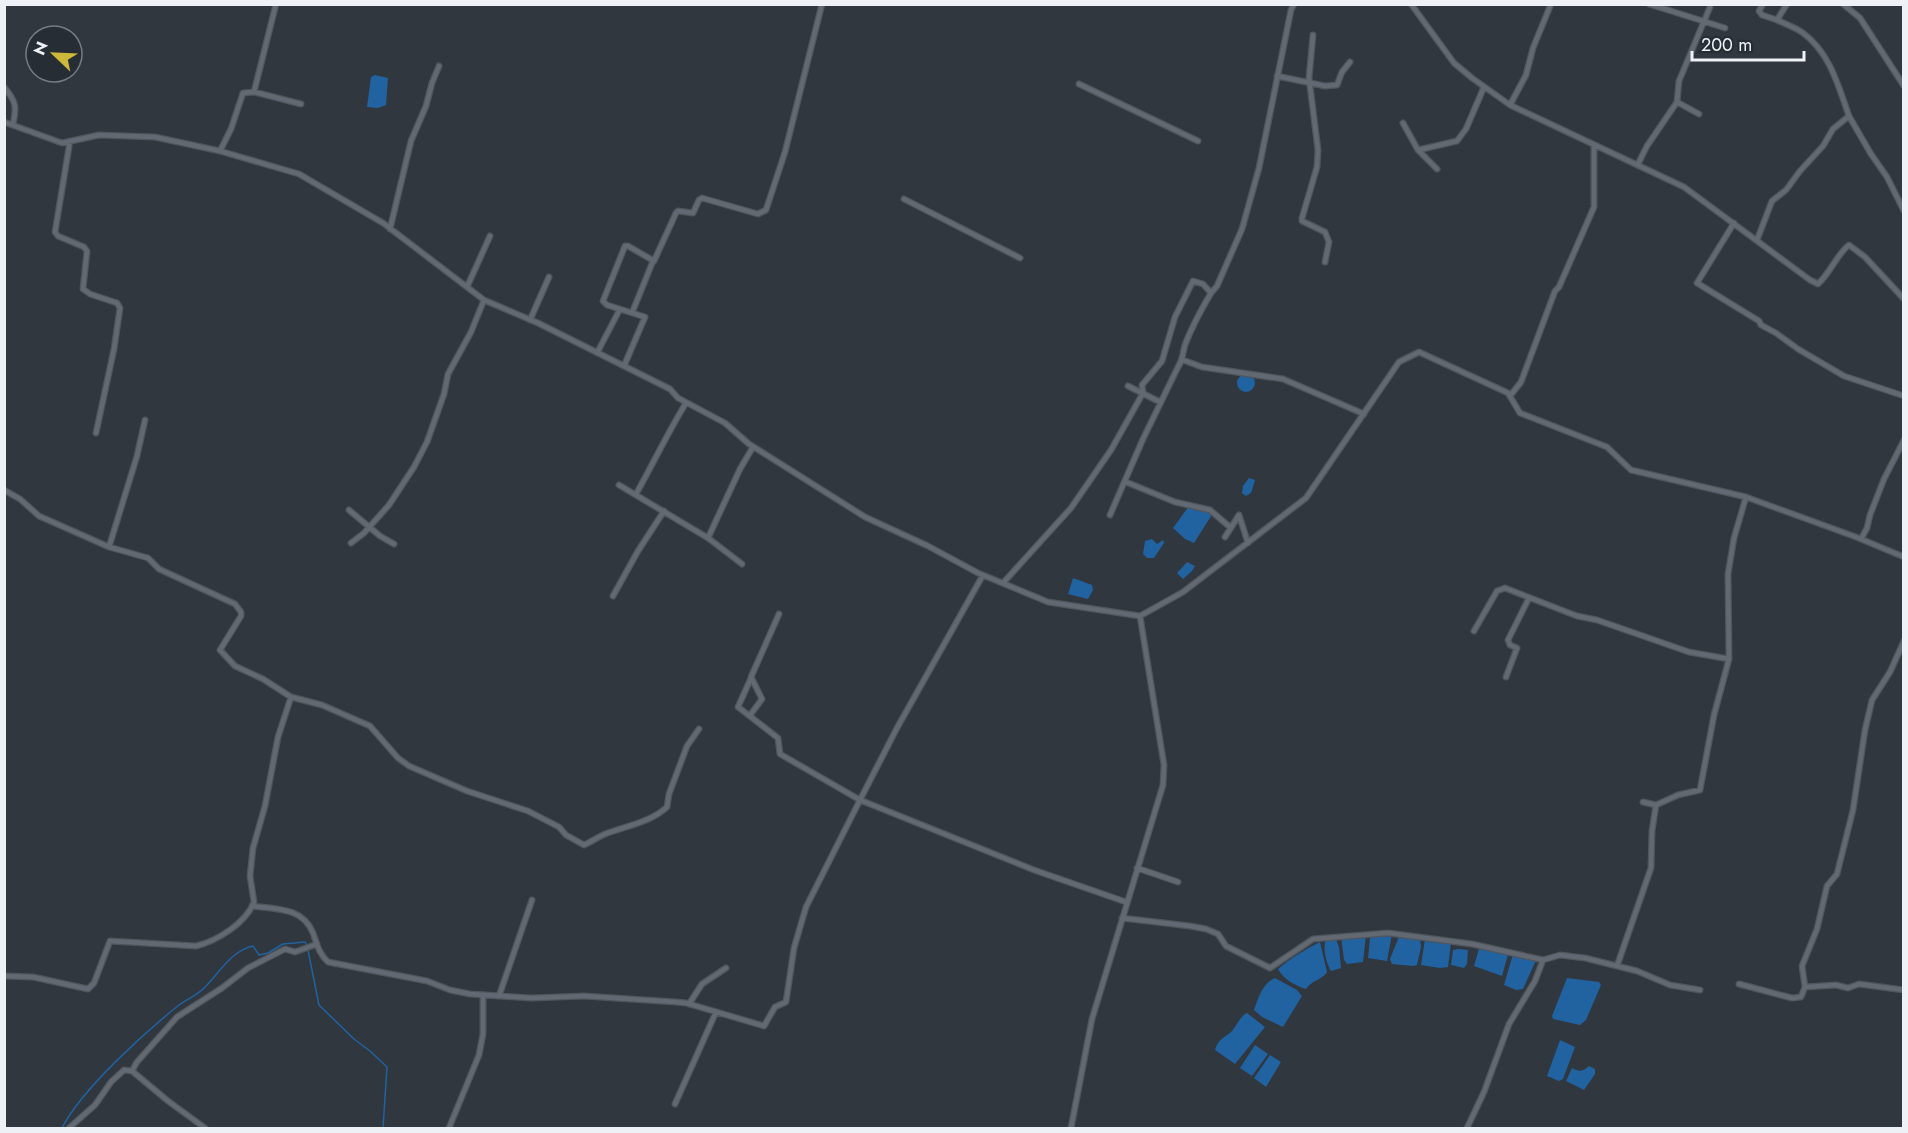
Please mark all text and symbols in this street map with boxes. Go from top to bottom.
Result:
north arrow [24,24,84,84]
scale bar [1692,24,1804,62]
text: 200 m [1701,32,1752,58]
text: N [28,38,54,59]

